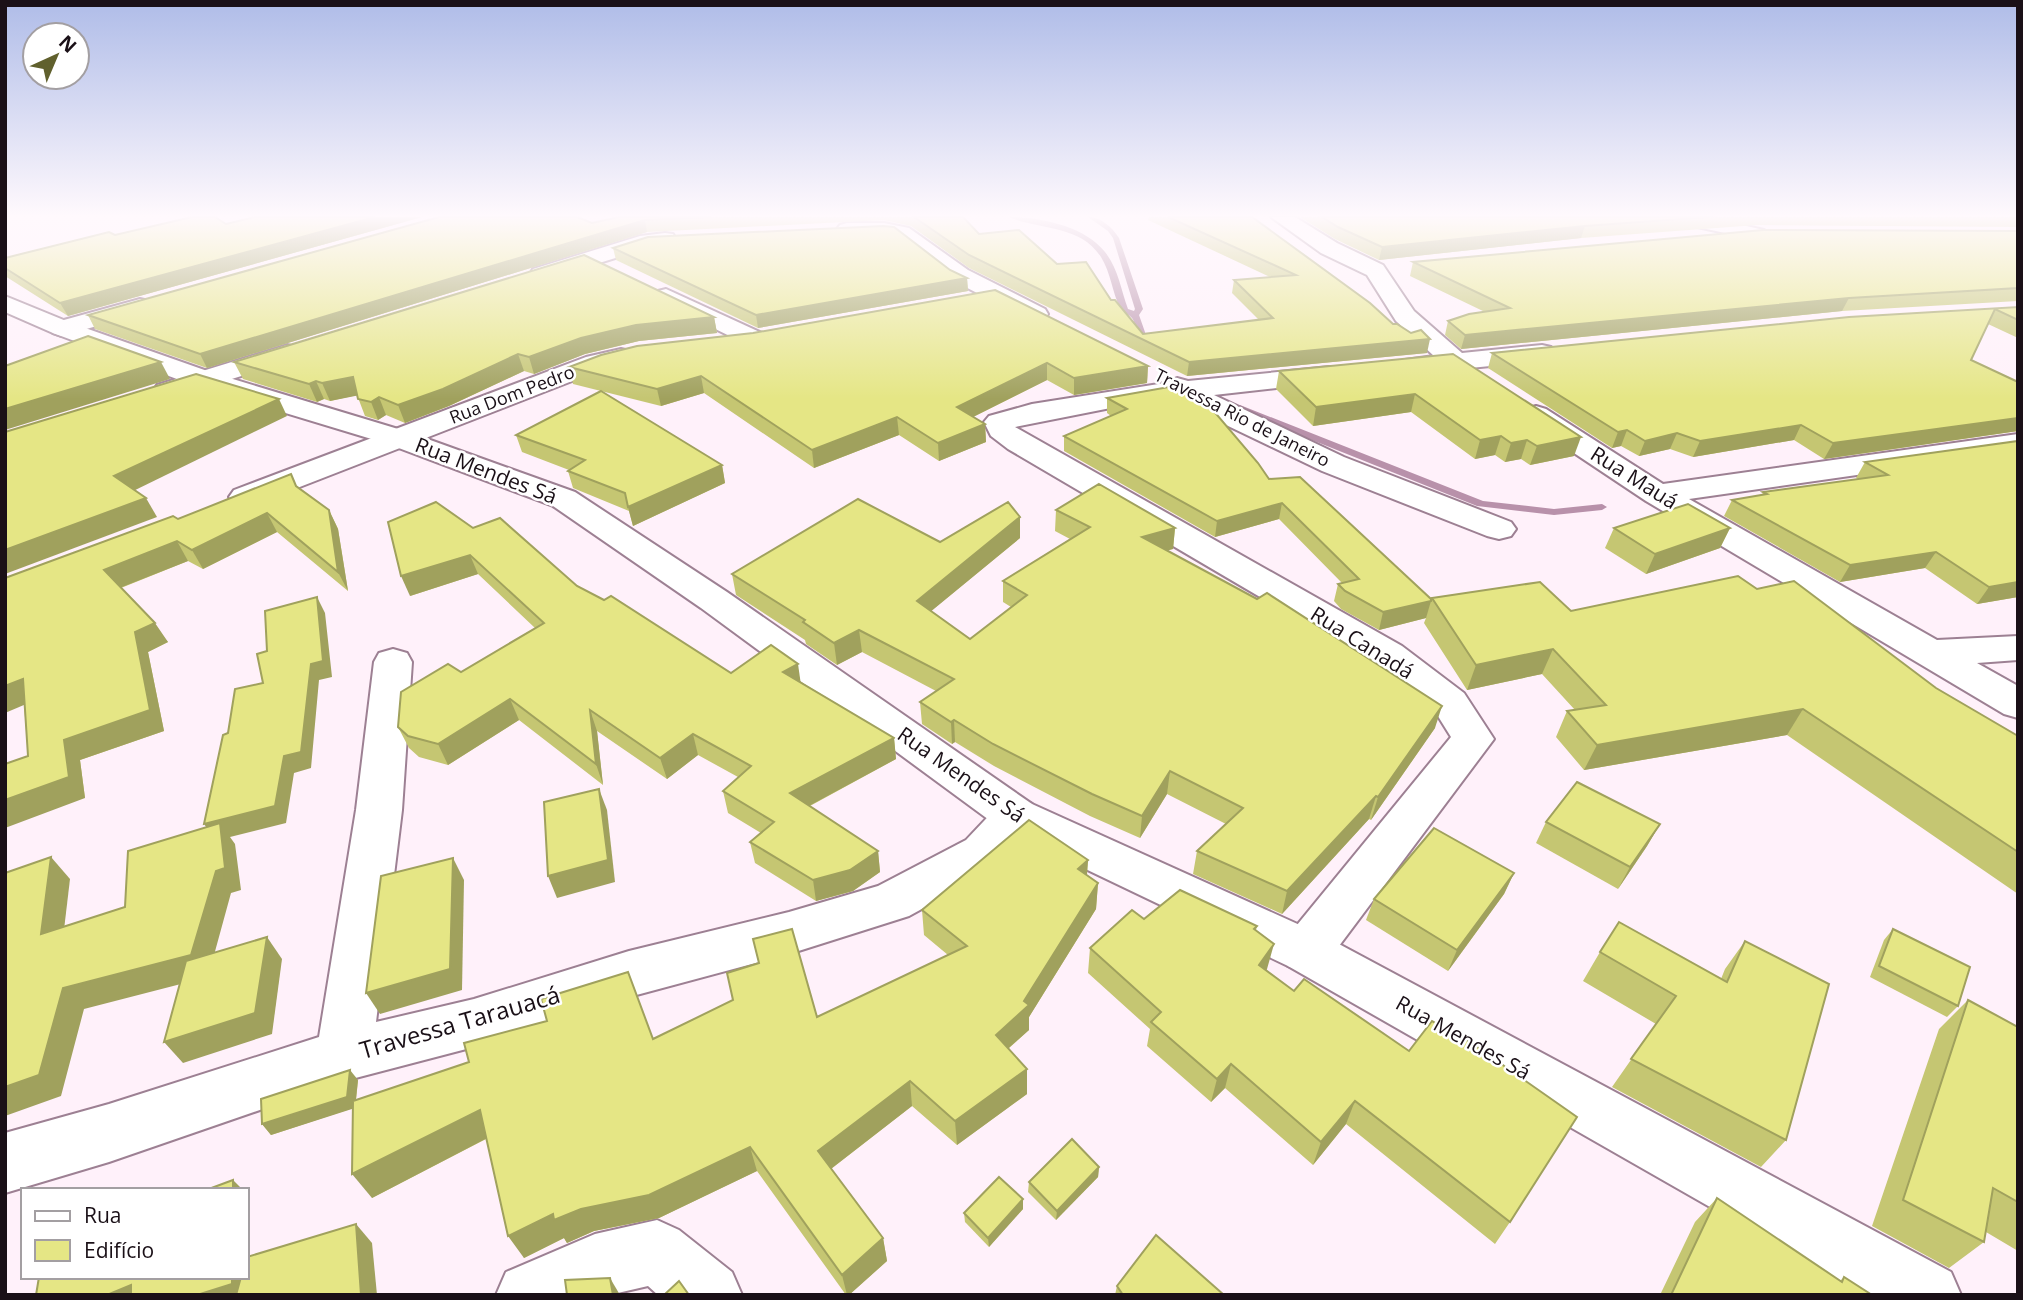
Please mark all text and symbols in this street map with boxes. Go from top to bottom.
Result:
north arrow [21,21,91,91]
text: N [53,29,82,58]
street label: Rua Dom Pedro [446,359,578,429]
street label: Travessa Rio de Janeiro [1151,362,1334,472]
street label: Rua Mendes Sá [411,430,561,510]
street label: Rua Mauá [1586,439,1684,515]
street label: Rua Canadá [1306,599,1420,685]
street label: Rua Mendes Sá [892,720,1031,829]
street label: Travessa Tarauacá [356,977,564,1066]
street label: Rua Mendes Sá [1391,989,1536,1086]
legend [21,1188,248,1279]
text: Rua [84,1201,122,1229]
text: Edifício [84,1236,154,1264]

